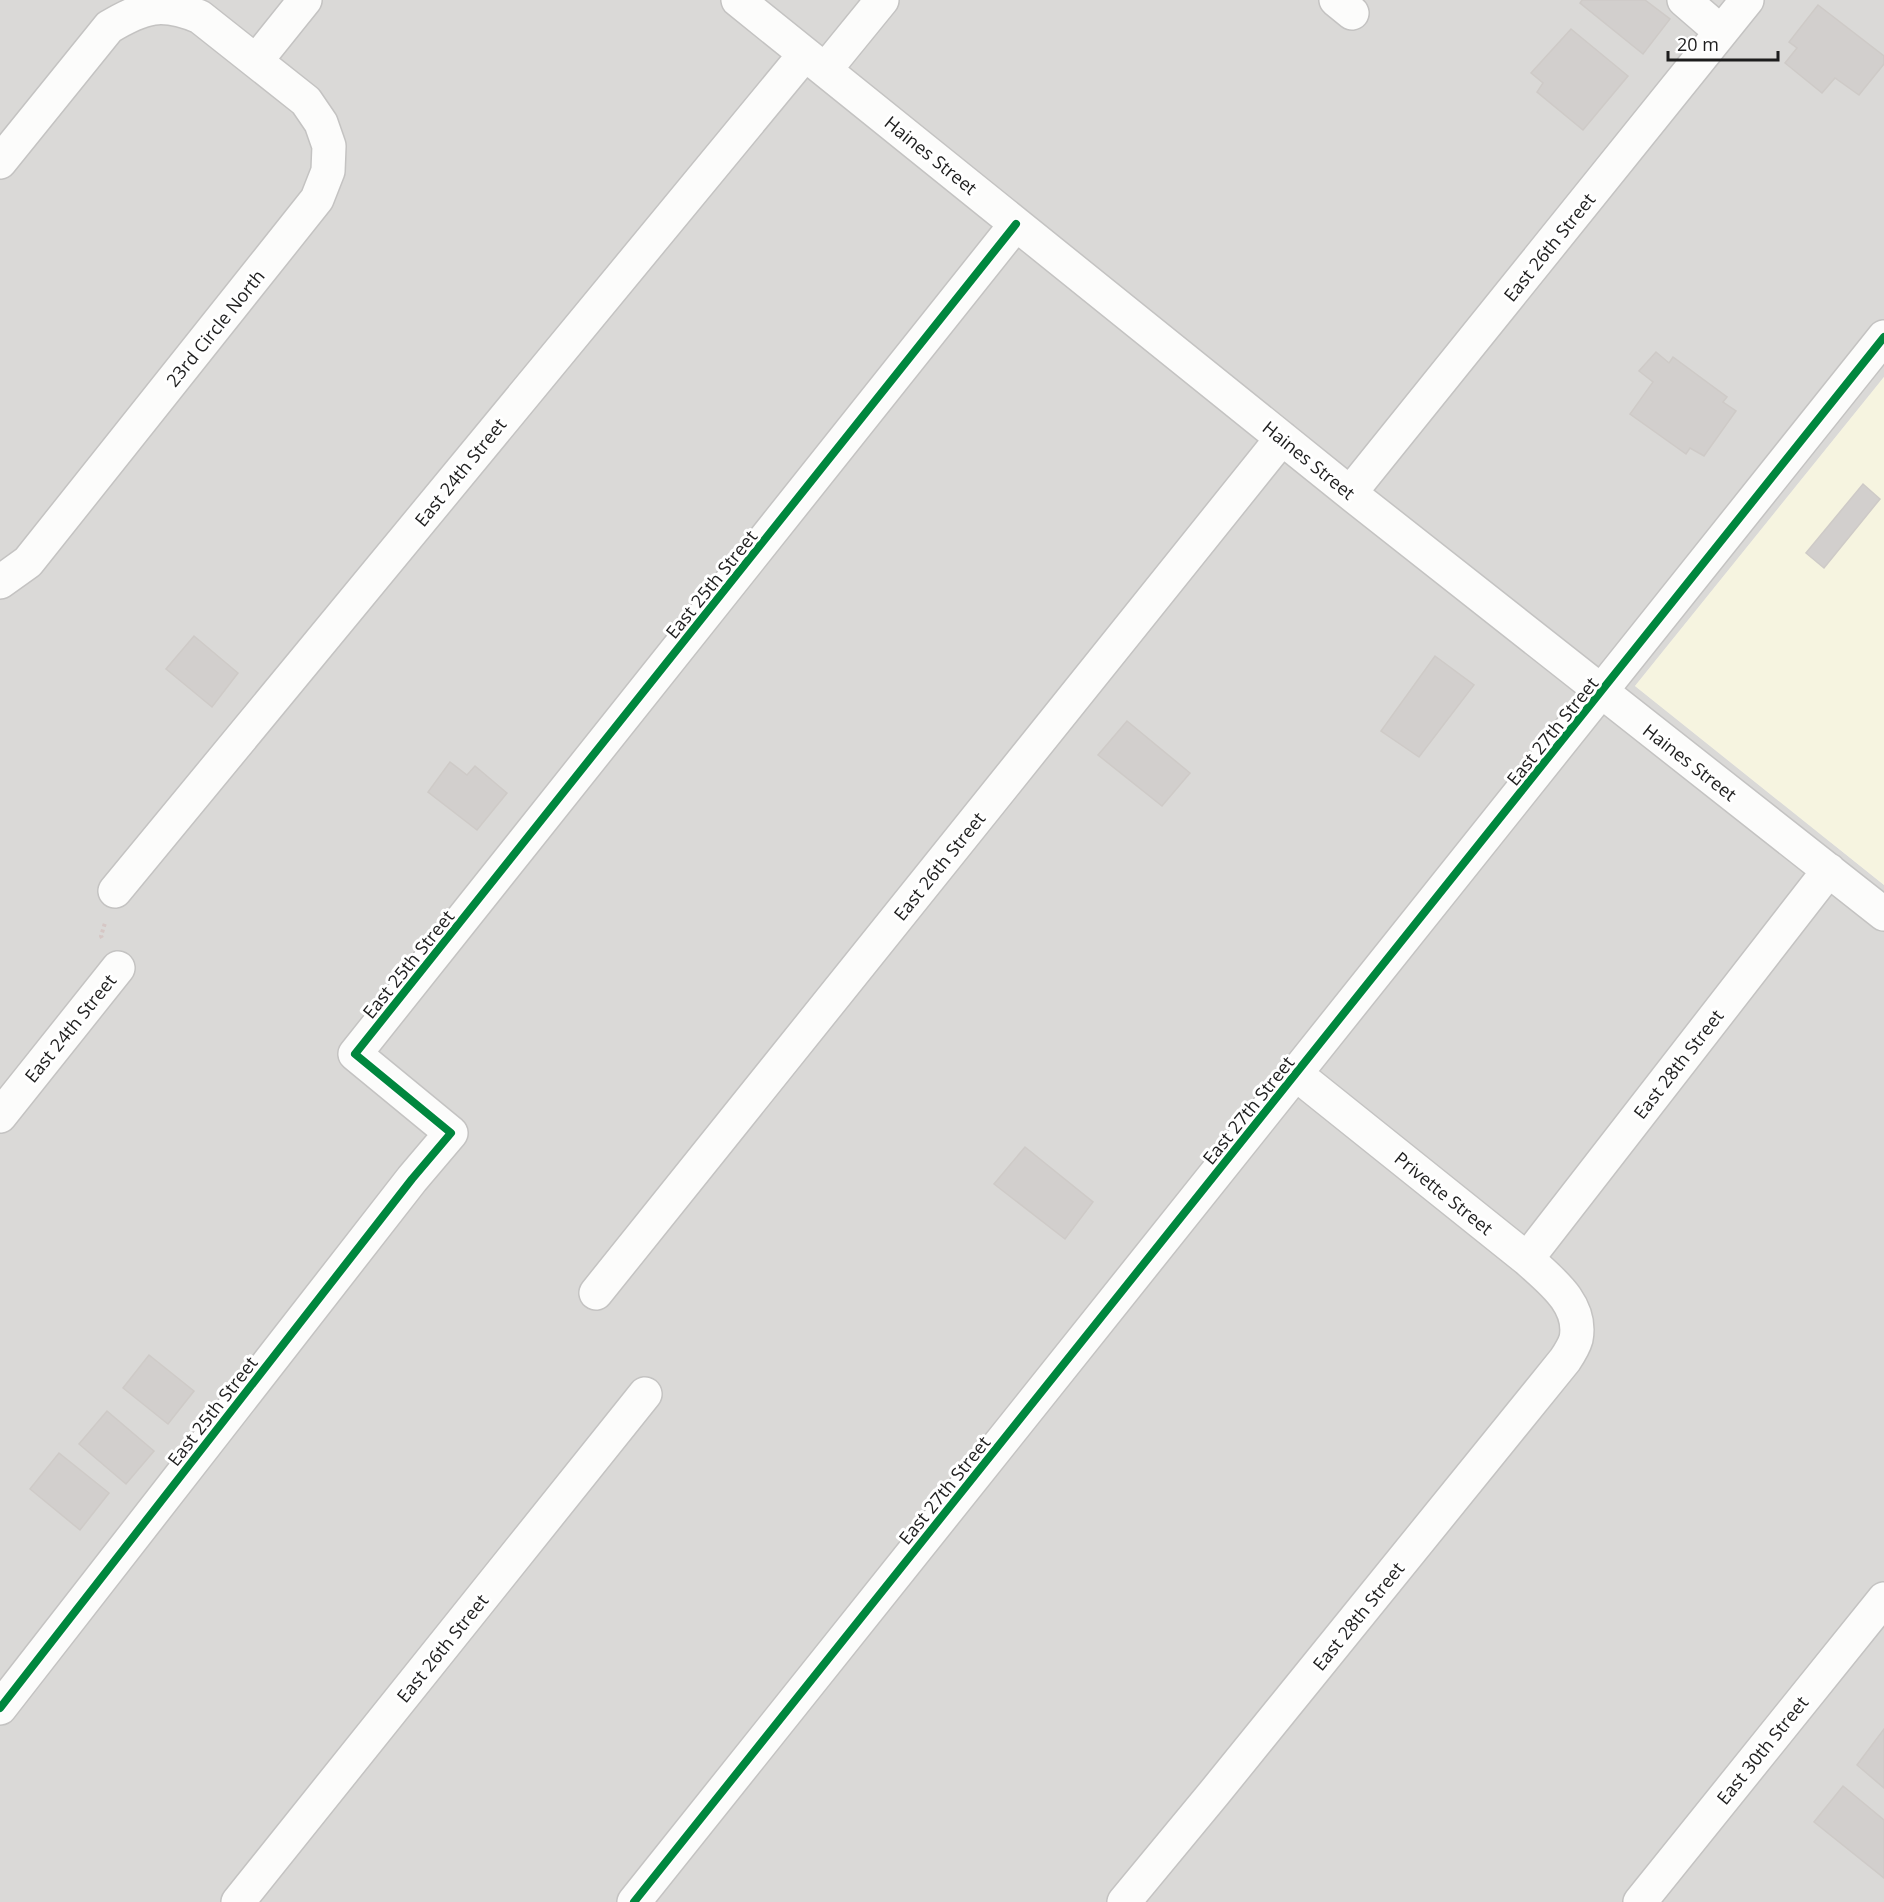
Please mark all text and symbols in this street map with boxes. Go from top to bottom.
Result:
scale bar [1668,24,1778,62]
text: 20 m [1677,32,1719,56]
street label: Haines Street [880,110,982,200]
street label: East 26th Street [1498,188,1600,306]
street label: 23rd Circle North [160,264,270,392]
street label: East 24th Street [409,413,511,531]
street label: Haines Street [1258,415,1360,505]
street label: East 25th Street [660,525,762,643]
street label: East 27th Street [1501,672,1603,790]
street label: Haines Street [1638,718,1742,806]
street label: East 26th Street [888,807,990,925]
street label: East 25th Street [357,905,459,1023]
street label: East 24th Street [19,969,121,1087]
street label: East 28th Street [1628,1004,1728,1124]
street label: East 27th Street [1197,1051,1299,1169]
street label: Privette Street [1390,1146,1498,1240]
street label: East 25th Street [162,1351,262,1471]
street label: East 27th Street [893,1431,995,1549]
street label: East 28th Street [1307,1557,1409,1675]
street label: East 26th Street [391,1589,493,1707]
street label: East 30th Street [1711,1691,1813,1809]

